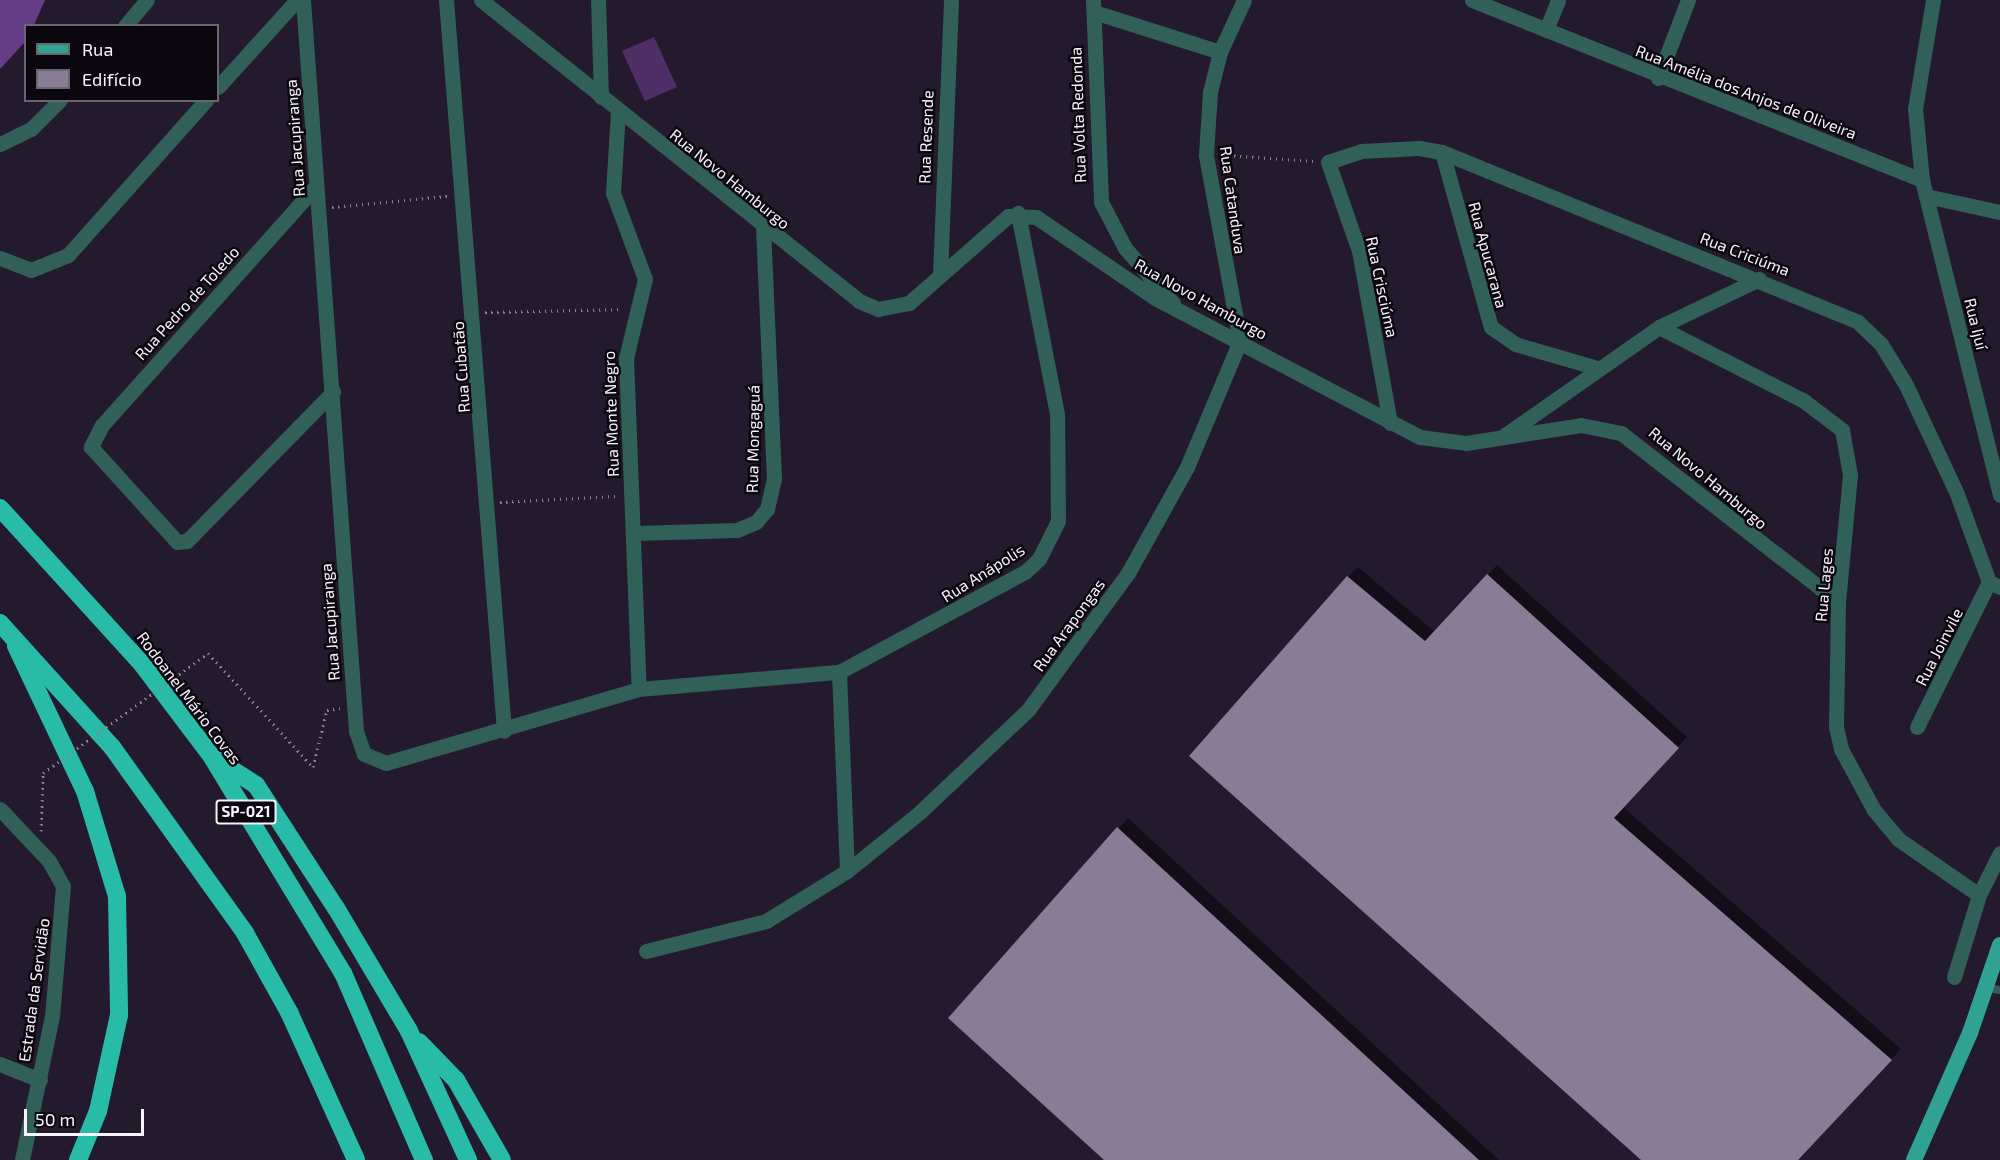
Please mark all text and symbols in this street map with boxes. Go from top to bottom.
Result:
legend [24,24,219,102]
text: Rua [82,38,113,60]
street label: Rua Amélia dos Anjos de Oliveira [1632,41,1860,143]
street label: Rua Volta Redonda [1066,46,1090,184]
text: Edifício [82,68,142,90]
street label: Rua Jacupiranga [281,79,309,197]
street label: Rua Resende [915,90,937,184]
street label: Rua Novo Hamburgo [666,125,794,233]
street label: Rua Catanduva [1216,145,1250,255]
street label: Rua Apucarana [1465,200,1511,310]
street label: Rua Criciúma [1697,228,1793,280]
street label: Rua Crisciúma [1362,235,1402,339]
street label: Rua Pedro de Toledo [131,242,243,364]
street label: Rua Novo Hamburgo [1131,255,1271,343]
street label: Rua Ijuí [1960,296,1992,352]
street label: Rua Cubatão [448,321,474,413]
street label: Rua Monte Negro [599,351,623,477]
street label: Rua Mongaguá [742,385,764,493]
street label: Rua Novo Hamburgo [1645,423,1771,533]
street label: Rua Anápolis [938,540,1028,606]
street label: Rua Lages [1811,547,1837,623]
street label: Rua Jacupiranga [316,563,344,681]
street label: Rua Arapongas [1029,575,1109,675]
street label: Rua Joinvile [1911,605,1967,689]
street label: Rodoanel Mário Covas [133,628,245,768]
road number: SP-021 [214,800,278,824]
street label: Estrada da Servidão [14,917,54,1063]
scale bar [27,1097,147,1135]
text: 50 m [35,1108,75,1130]

